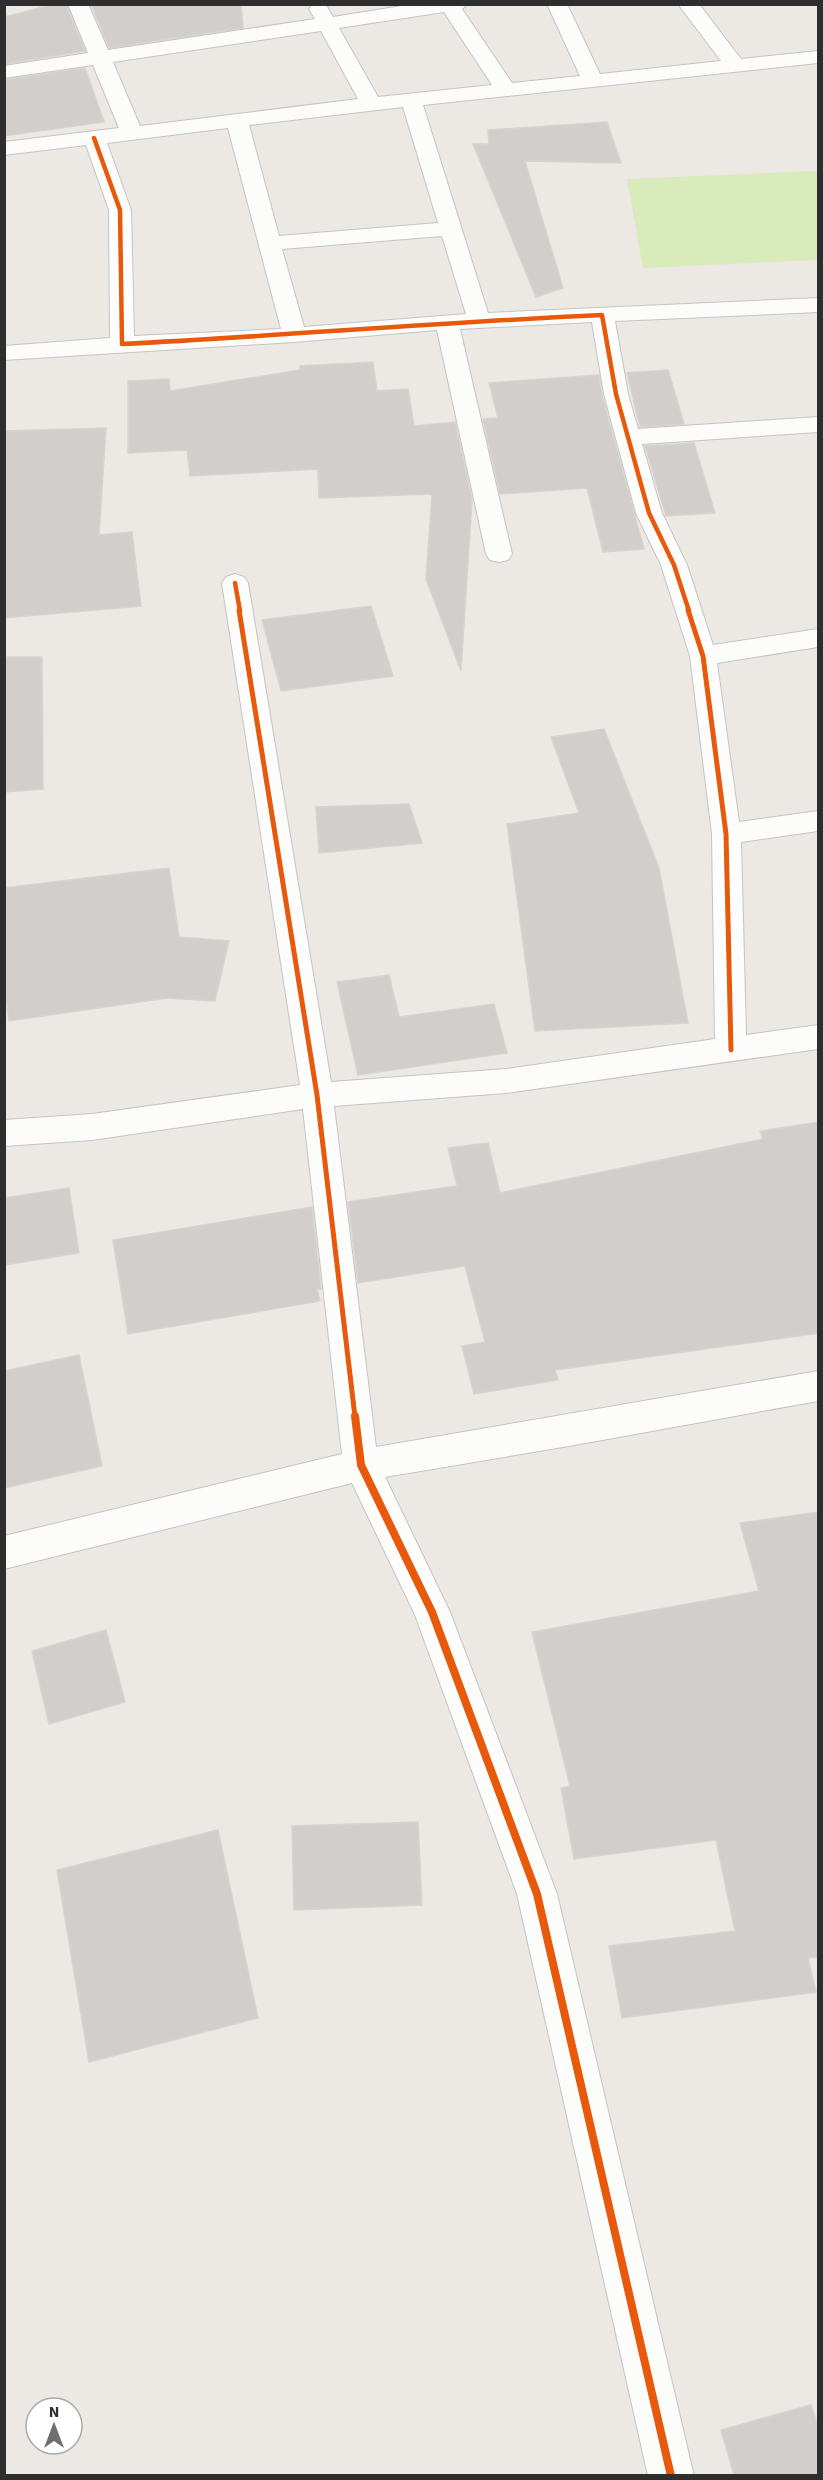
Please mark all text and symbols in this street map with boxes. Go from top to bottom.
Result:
north arrow [24,2396,84,2456]
text: N [49,2401,59,2423]

